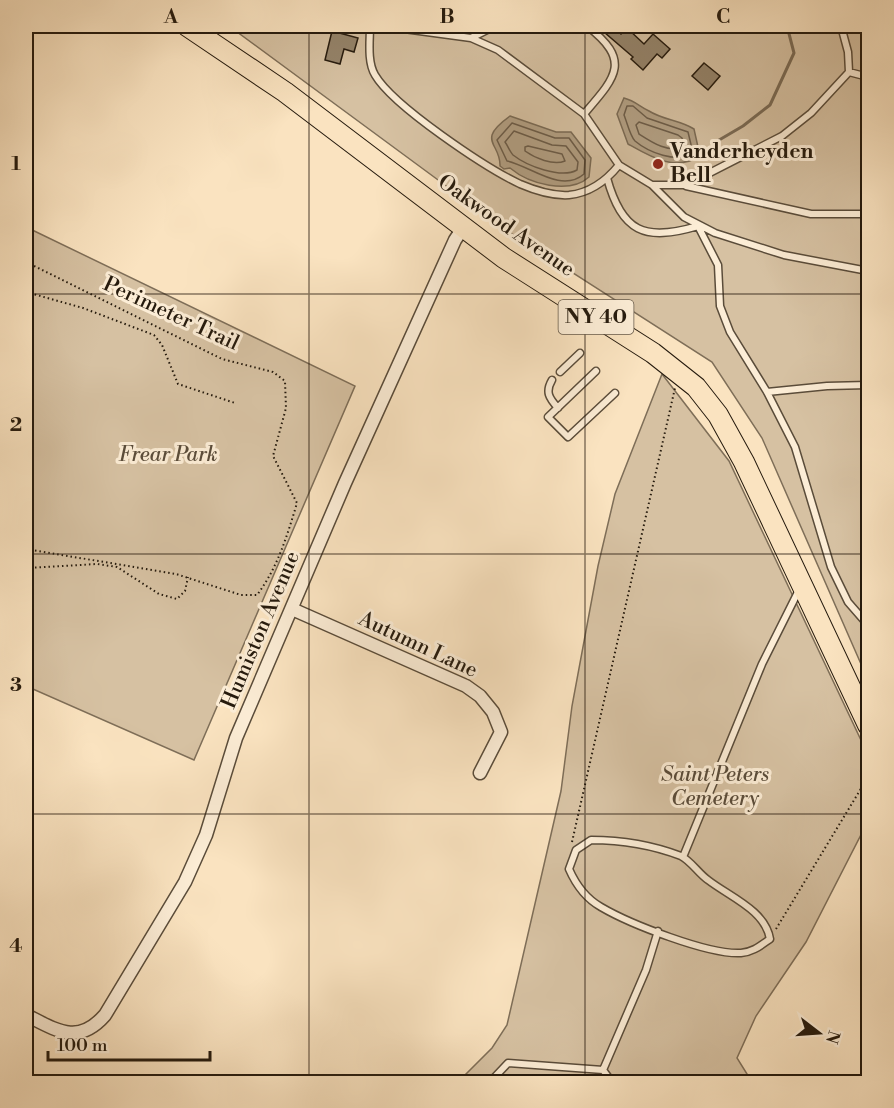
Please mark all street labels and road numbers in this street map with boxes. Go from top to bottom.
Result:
street label: Oakwood Avenue [432,169,580,283]
street label: Perimeter Trail [99,271,243,357]
road number: NY 40 [558,300,634,334]
street label: Humiston Avenue [216,547,306,713]
street label: Autumn Lane [353,606,482,684]

